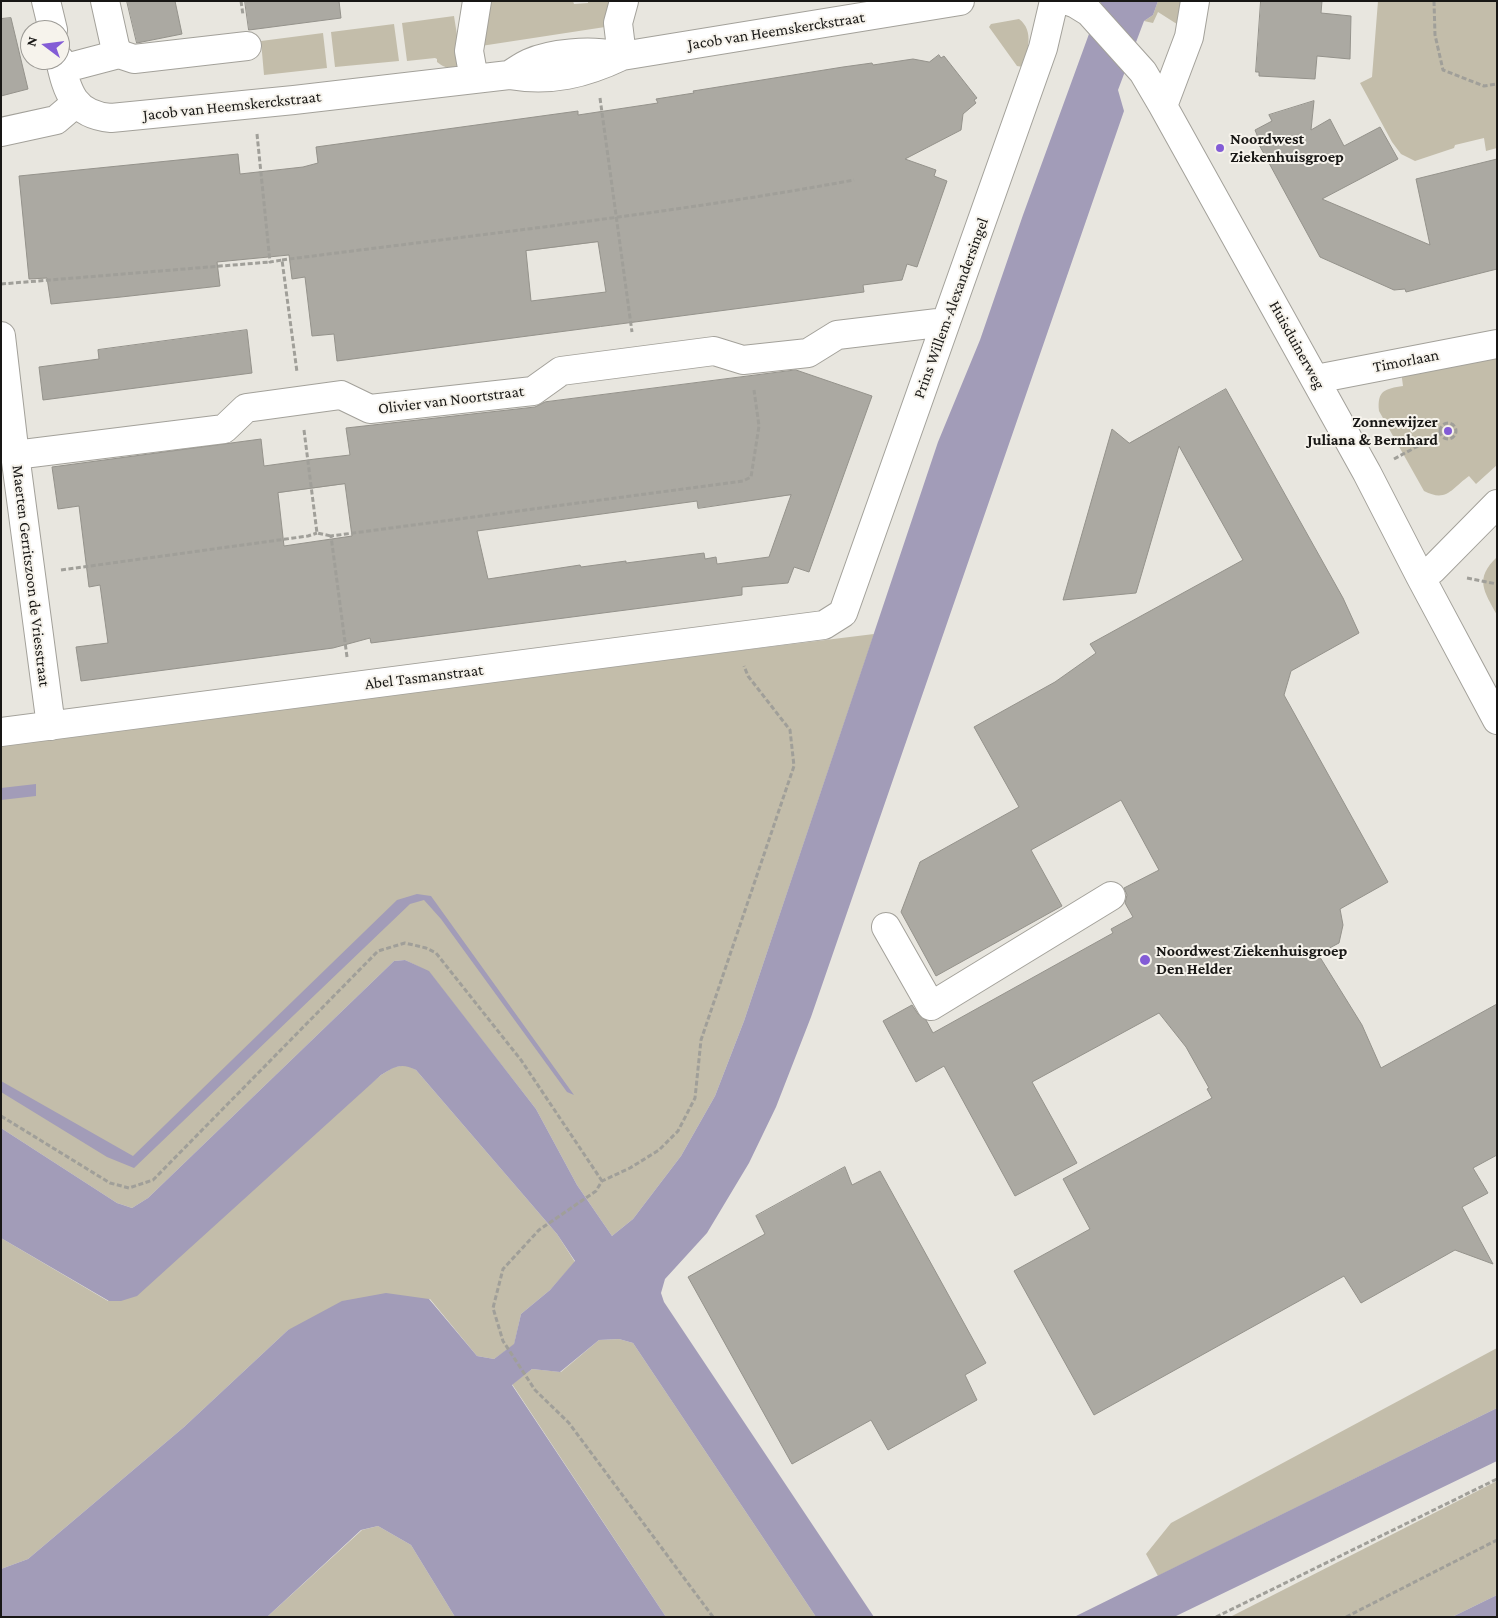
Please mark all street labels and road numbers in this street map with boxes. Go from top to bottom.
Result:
street label: Jacob van Heemskerckstraat [686,8,866,54]
street label: Jacob van Heemskerckstraat [142,87,322,125]
street label: Prins Willem-Alexandersingel [909,215,993,401]
street label: Huisduinerweg [1265,297,1329,393]
street label: Timorlaan [1371,345,1441,377]
street label: Olivier van Noortstraat [377,382,525,418]
street label: Maerten Gerritszoon de Vriesstraat [8,464,54,688]
street label: Abel Tasmanstraat [364,660,484,694]

